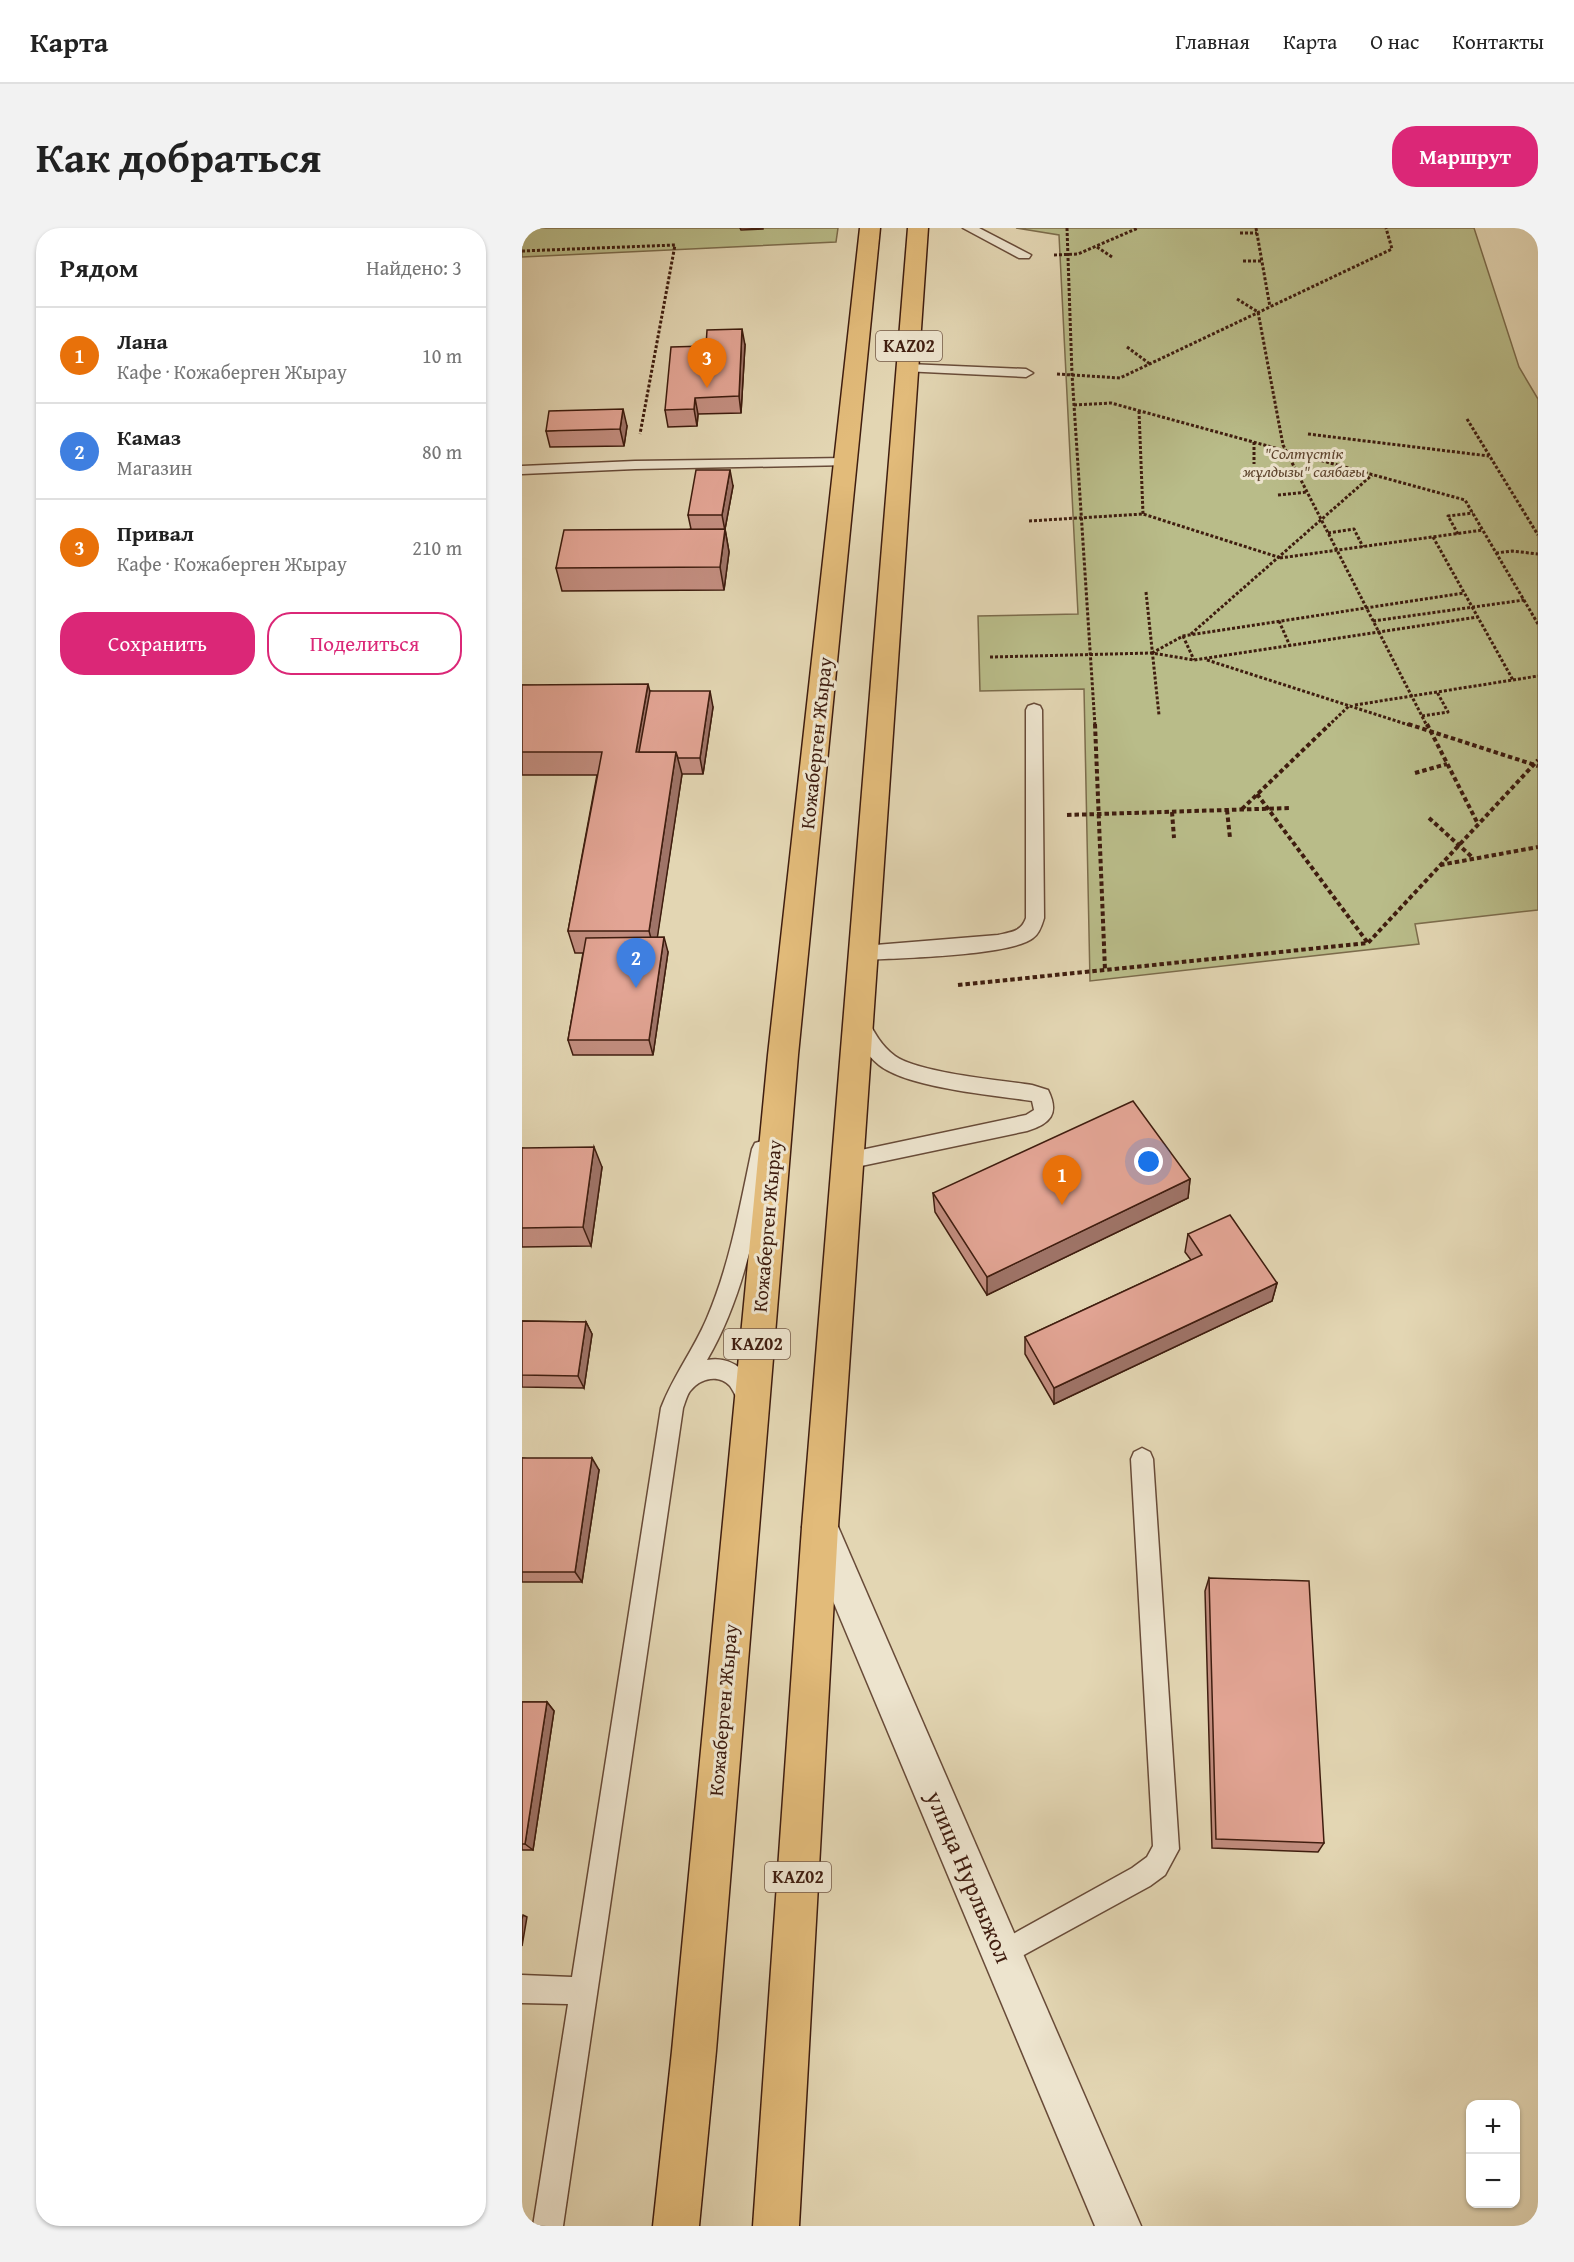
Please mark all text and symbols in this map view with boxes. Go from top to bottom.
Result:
text: Карта [30,21,108,62]
text: Главная [1175,26,1250,57]
text: Карта [1283,26,1337,57]
text: О нас [1370,26,1419,57]
text: Контакты [1452,26,1544,57]
text: Как добраться [36,126,321,187]
button: Маршрут [1392,126,1538,187]
text: Рядом [60,248,138,287]
text: Найдено: 3 [366,253,462,282]
text: Лана [117,325,168,357]
road number: KAZ02 [876,331,942,361]
pin: 3 [688,338,726,388]
text: 1 [74,341,85,370]
text: 10 m [422,341,462,370]
text: Кафе · Кожаберген Жырау [117,357,347,386]
text: Камаз [117,421,181,453]
text: 2 [74,437,85,466]
text: 80 m [422,437,462,466]
park label: "Солтүстік жұлдызы" саябағы [1242,441,1365,483]
text: Магазин [117,453,192,482]
text: Привал [117,517,194,549]
text: 3 [74,533,85,562]
text: 210 m [412,533,462,562]
text: Кафе · Кожаберген Жырау [117,549,347,578]
button: Сохранить [60,612,255,675]
button: Поделиться [267,612,462,675]
street label: Кожаберген Жырау [792,655,839,831]
pin: 2 [616,938,656,988]
street label: Кожаберген Жырау [745,1138,788,1313]
your location [1134,1147,1163,1176]
pin: 1 [1042,1156,1082,1205]
road number: KAZ02 [724,1329,790,1359]
street label: Кожаберген Жырау [701,1622,744,1797]
street label: улица Нурлыжол [917,1784,1022,1968]
road number: KAZ02 [765,1862,831,1892]
map controls [1466,2100,1520,2208]
button: + [1466,2100,1520,2154]
button: − [1466,2154,1520,2208]

